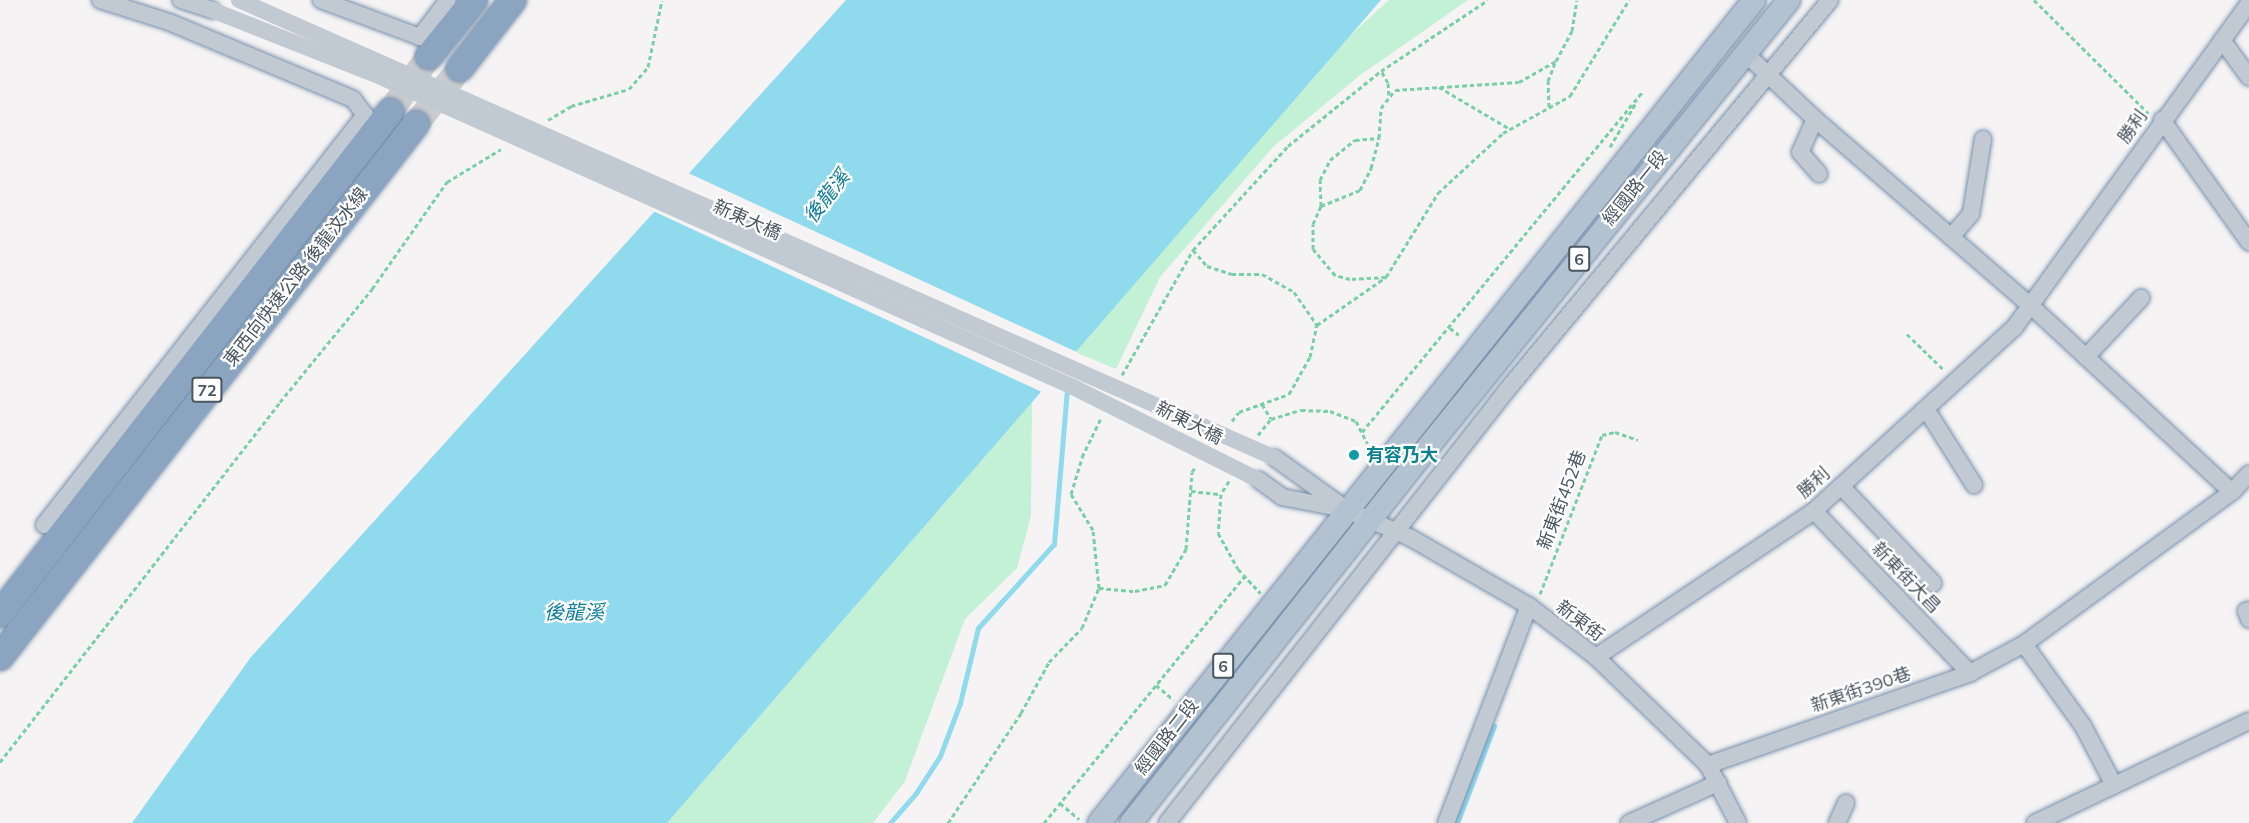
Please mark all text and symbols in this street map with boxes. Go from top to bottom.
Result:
street label: 勝利 [2114,106,2152,148]
street label: 經國路一段 [1598,146,1672,230]
water label: 後龍溪 [798,165,854,227]
street label: 東西向快速公路 後龍汶水線 [220,183,372,371]
street label: 新東大橋 [710,195,784,245]
road number: 6 [1567,246,1591,272]
road number: 72 [190,377,224,403]
street label: 新東大橋 [1152,397,1226,449]
place label: 有容乃大 [1366,444,1438,466]
street label: 新東街452巷 [1533,447,1591,553]
marker: 有容乃大 [1347,448,1361,462]
street label: 勝利 [1793,463,1835,503]
street label: 新東街大昌 [1867,538,1945,618]
street label: 新東街 [1552,596,1608,646]
water label: 後龍溪 [544,599,604,623]
road number: 6 [1211,653,1235,679]
street label: 新東街390巷 [1808,663,1914,717]
street label: 經國路二段 [1131,695,1203,779]

